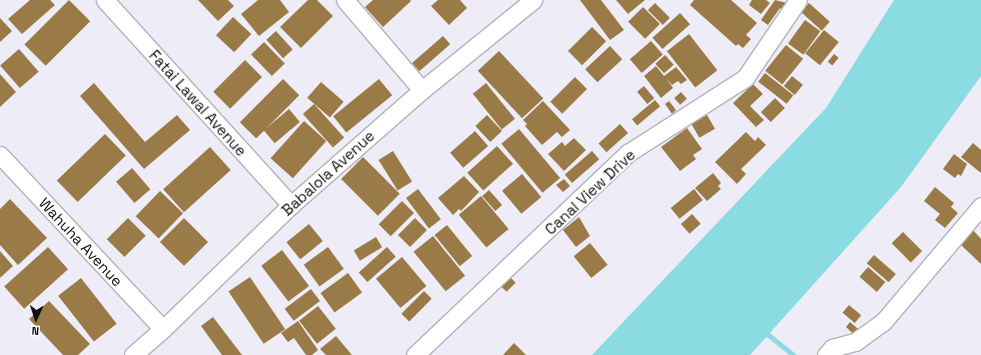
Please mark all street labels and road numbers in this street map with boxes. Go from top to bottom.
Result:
street label: Fatai Lawal Avenue [146,46,250,160]
street label: Babalola Avenue [278,127,378,219]
street label: Canal View Drive [541,145,639,239]
street label: Wahuha Avenue [35,194,127,290]

